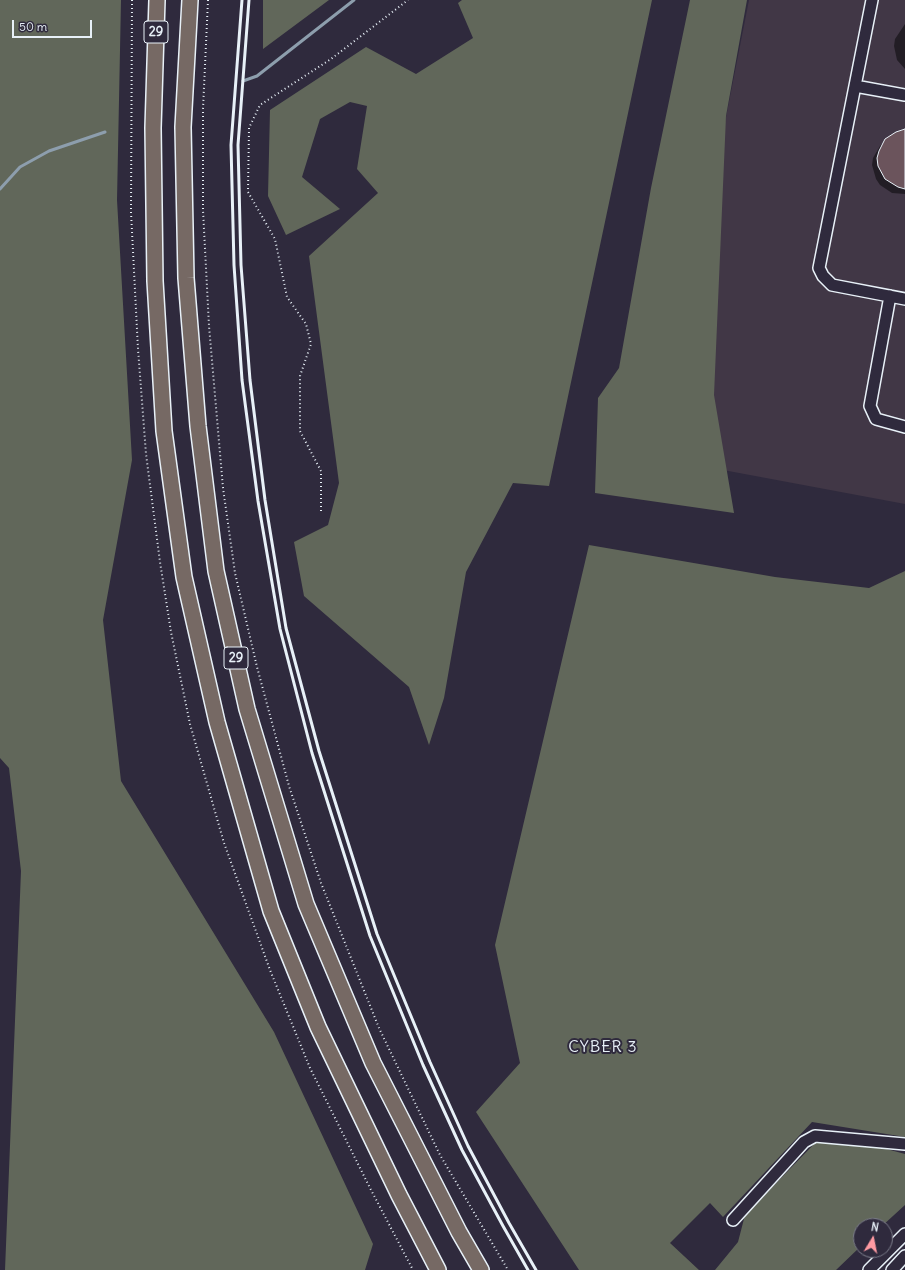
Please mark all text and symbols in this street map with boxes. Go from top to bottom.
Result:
scale bar [14,12,94,38]
text: 50 m [19,19,47,34]
road number: 29 [144,21,168,43]
road number: 29 [224,647,248,669]
district label: CYBER 3 [568,1037,638,1057]
north arrow [853,1218,893,1258]
text: N [870,1220,880,1235]

